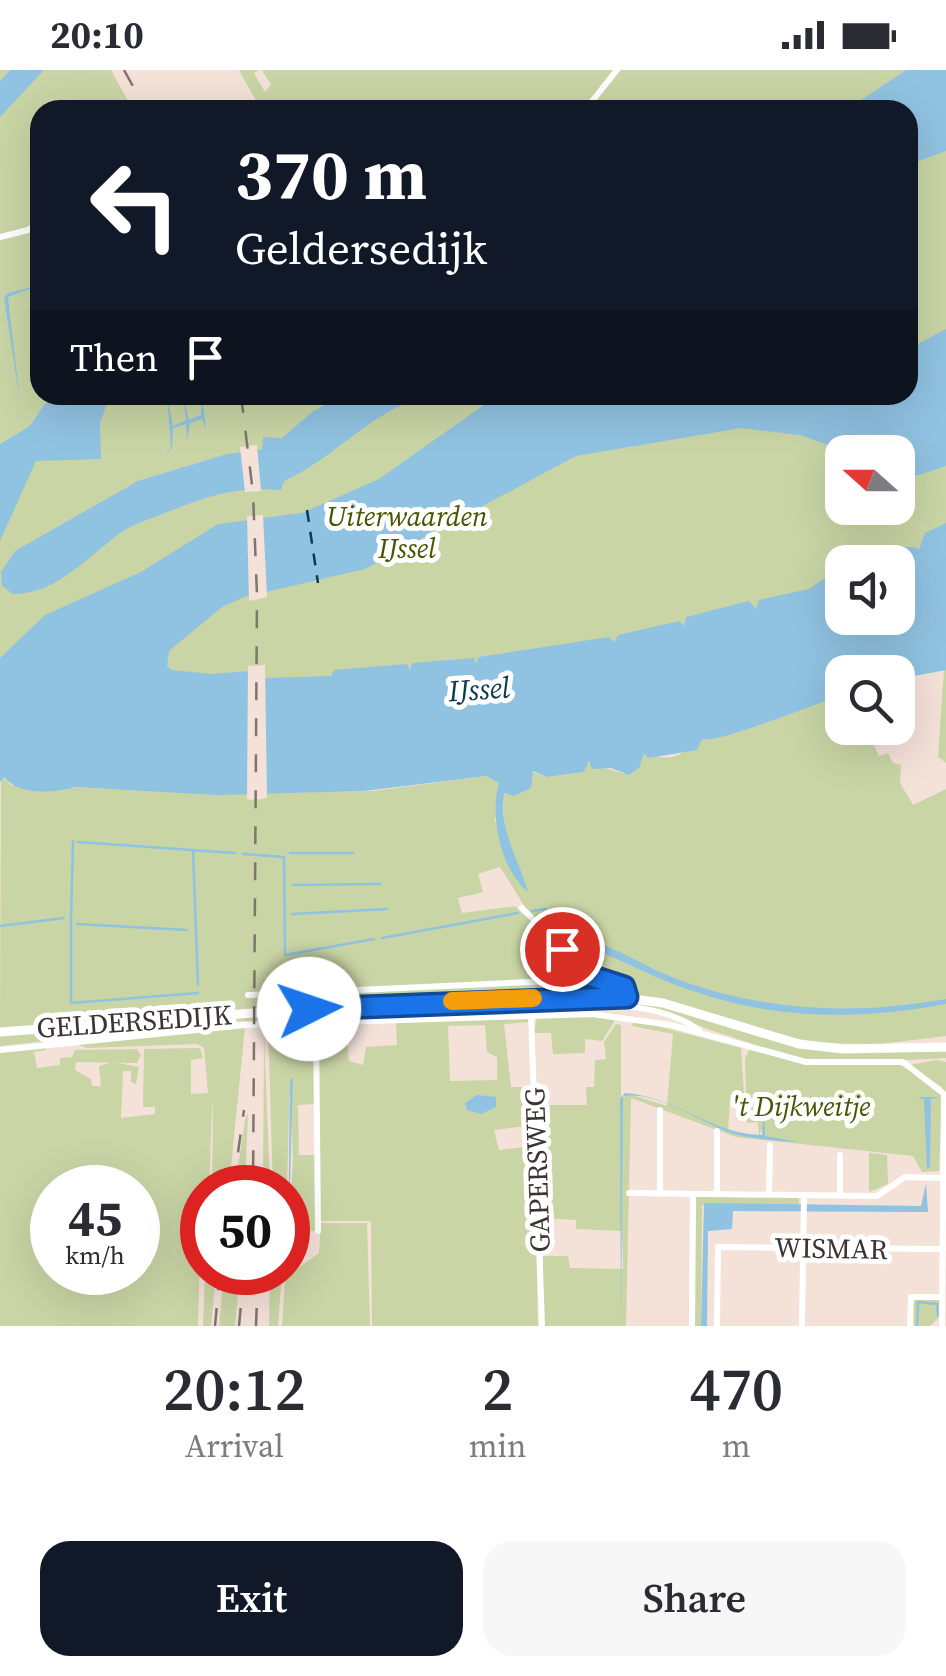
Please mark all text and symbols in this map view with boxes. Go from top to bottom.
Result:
text: 20:10 [50,9,144,61]
text: 370 m [235,126,427,222]
icon: left [70,140,200,270]
text: Geldersedijk [235,217,487,279]
icon: arrive [178,330,233,385]
text: Then [70,332,158,384]
north arrow [825,435,915,525]
map controls [825,435,915,745]
park label: Uiterwaarden IJssel [326,497,488,567]
button: sound [825,545,915,635]
button: search [825,655,915,745]
water label: IJssel [446,666,512,712]
pin [520,907,605,992]
icon: arrive [535,922,590,977]
position arrow [257,957,361,1061]
street label: GELDERSEDIJK [35,995,233,1047]
street label: GAPERSWEG [515,1087,559,1253]
park label: 't Dijkweitje [731,1087,871,1125]
speed limit sign: 50 [180,1165,310,1295]
text: 45 [68,1183,122,1252]
street label: WISMAR [774,1228,888,1268]
text: km/h [65,1238,125,1272]
text: 20:12 [163,1348,306,1430]
text: 2 [482,1348,513,1430]
text: 470 [689,1348,783,1430]
text: Arrival [185,1424,284,1468]
text: min [469,1424,526,1468]
text: m [722,1424,751,1468]
button: Exit [40,1541,463,1656]
button: Share [483,1541,906,1656]

